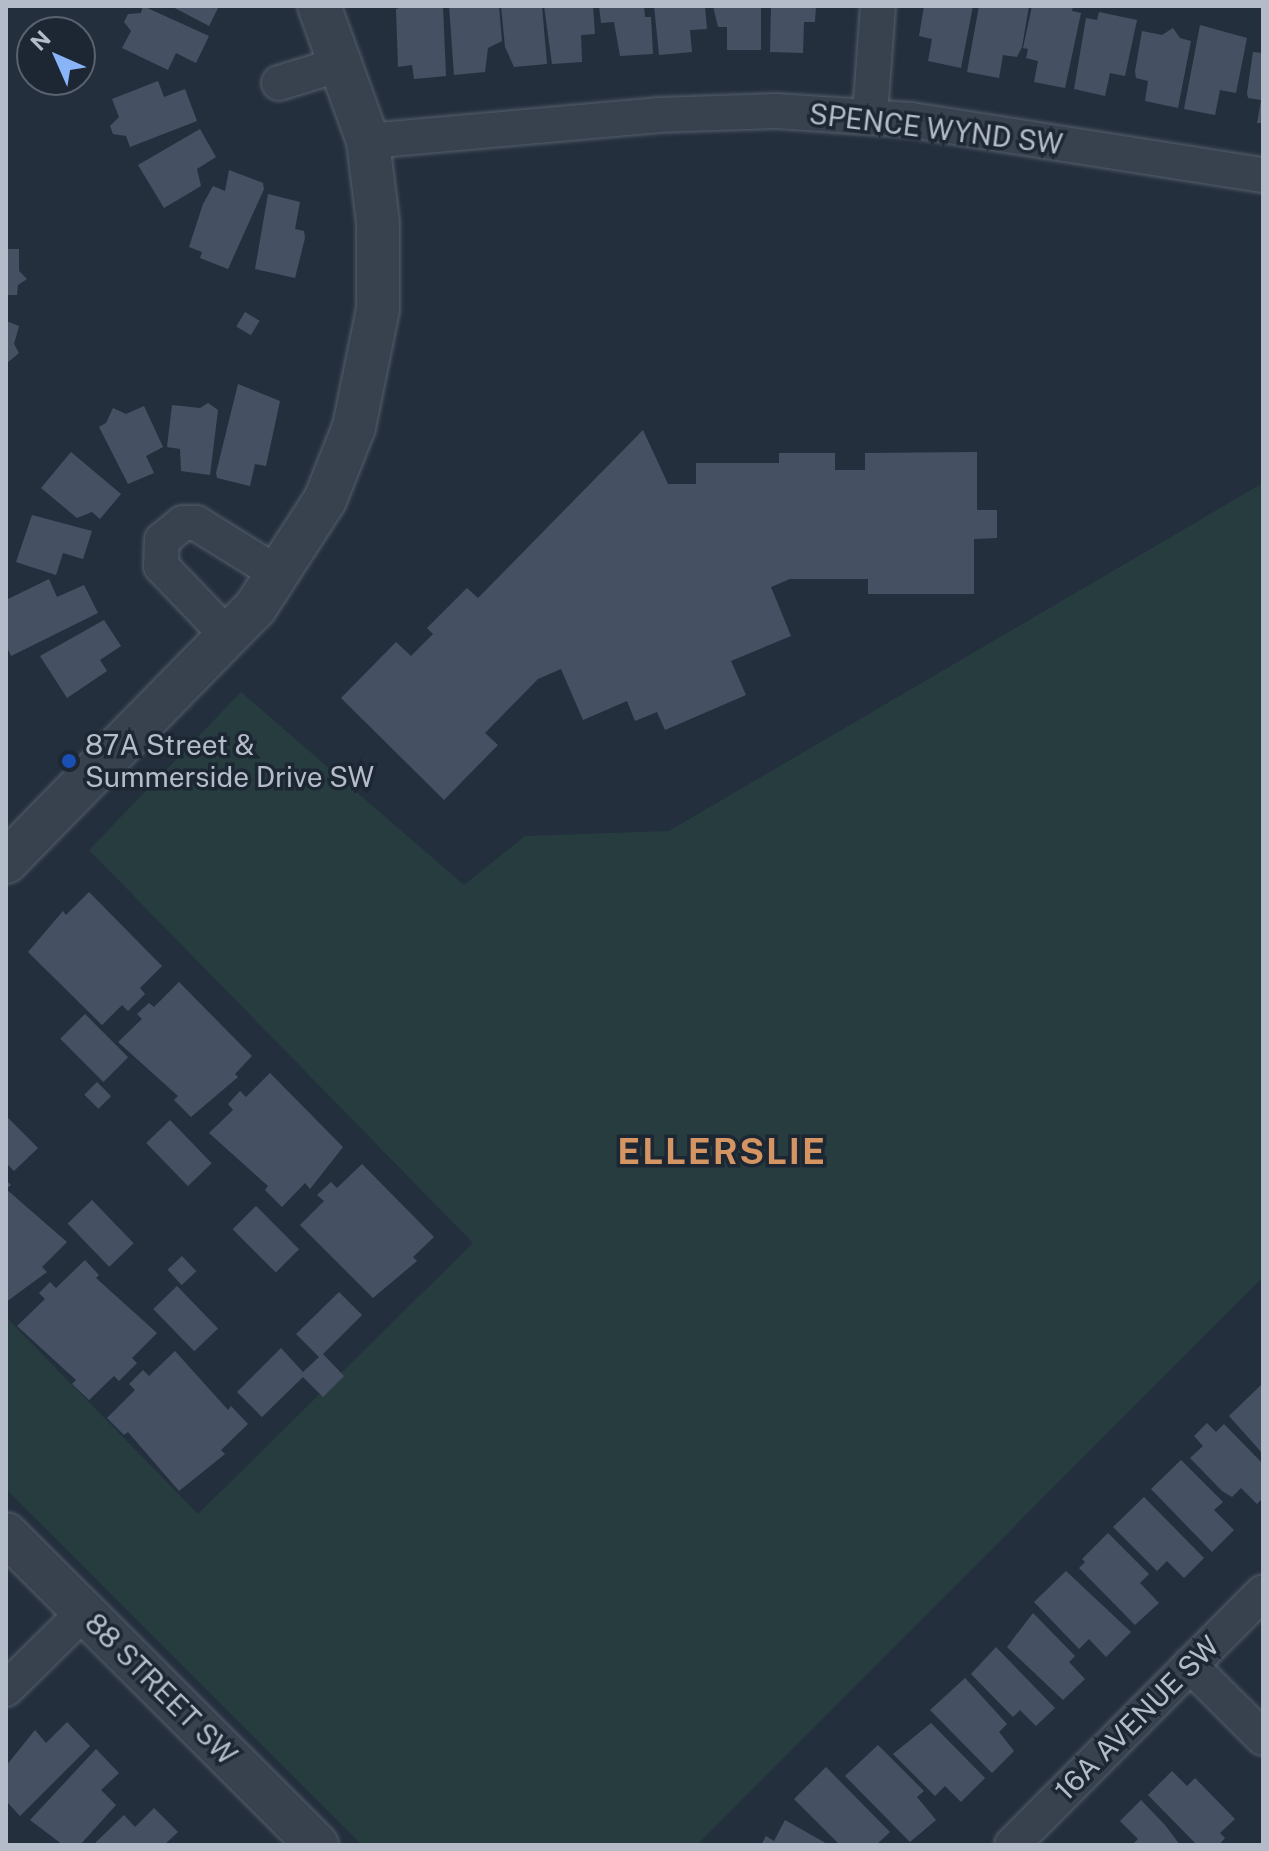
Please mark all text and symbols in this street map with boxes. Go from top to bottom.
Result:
north arrow [16,16,96,96]
text: N [25,25,56,56]
street label: SPENCE WYND SW [807,97,1065,161]
place label: 87A Street & Summerside Drive SW [85,728,375,794]
marker: 87A Street & Summerside Drive SW [60,752,78,770]
district label: ELLERSLIE [617,1130,827,1174]
street label: 88 STREET SW [78,1606,244,1772]
street label: 16A AVENUE SW [1048,1629,1226,1807]

